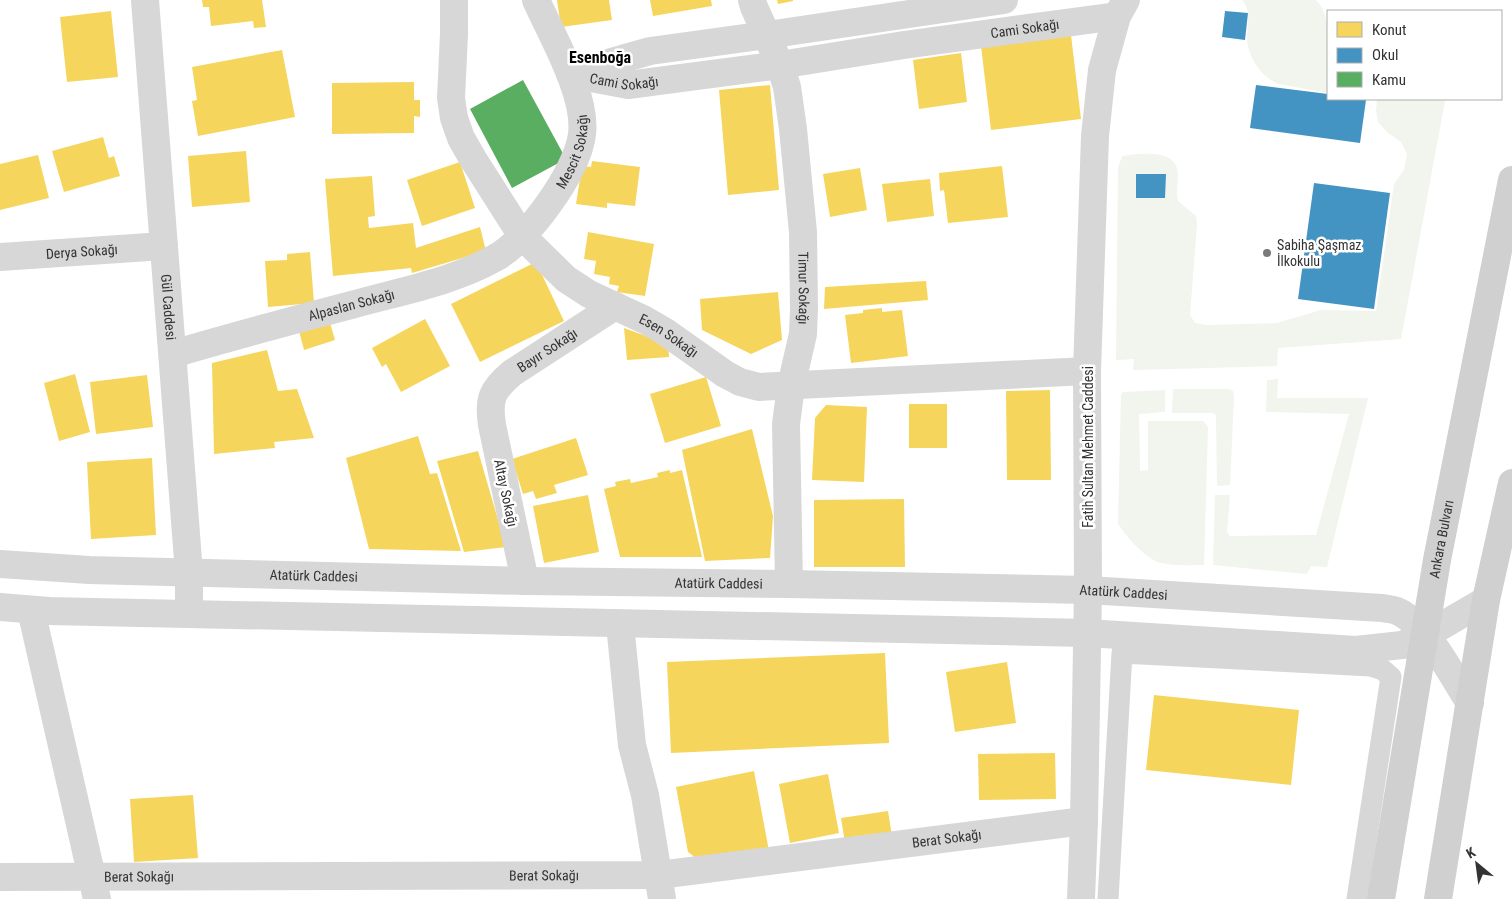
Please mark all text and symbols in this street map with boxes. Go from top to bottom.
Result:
legend [1327,10,1502,100]
street label: Cami Sokağı [990,16,1060,41]
text: Konut [1372,21,1406,39]
text: Okul [1372,46,1398,64]
district label: Esenboğa [569,48,632,67]
street label: Cami Sokağı [589,70,659,93]
text: Kamu [1372,71,1406,89]
street label: Mescit Sokağı [553,114,591,192]
place label: Sabiha Şaşmaz İlkokulu [1277,237,1362,269]
street label: Derya Sokağı [45,241,118,262]
marker: Sabiha Şaşmaz İlkokulu [1261,247,1273,259]
street label: Timur Sokağı [795,252,812,325]
street label: Gül Caddesi [158,273,179,341]
street label: Alpaslan Sokağı [306,286,396,324]
street label: Esen Sokağı [637,310,701,361]
street label: Bayır Sokağı [514,325,580,375]
street label: Fatih Sultan Mehmet Caddesi [1080,366,1096,528]
street label: Altay Sokağı [491,458,521,528]
street label: Ankara Bulvarı [1426,498,1457,579]
street label: Atatürk Caddesi [269,567,358,585]
street label: Atatürk Caddesi [674,575,763,592]
street label: Atatürk Caddesi [1079,582,1168,603]
street label: Berat Sokağı [911,826,982,851]
north arrow [1452,839,1502,889]
text: K [1463,844,1478,862]
street label: Berat Sokağı [509,867,579,883]
street label: Berat Sokağı [104,868,174,885]

